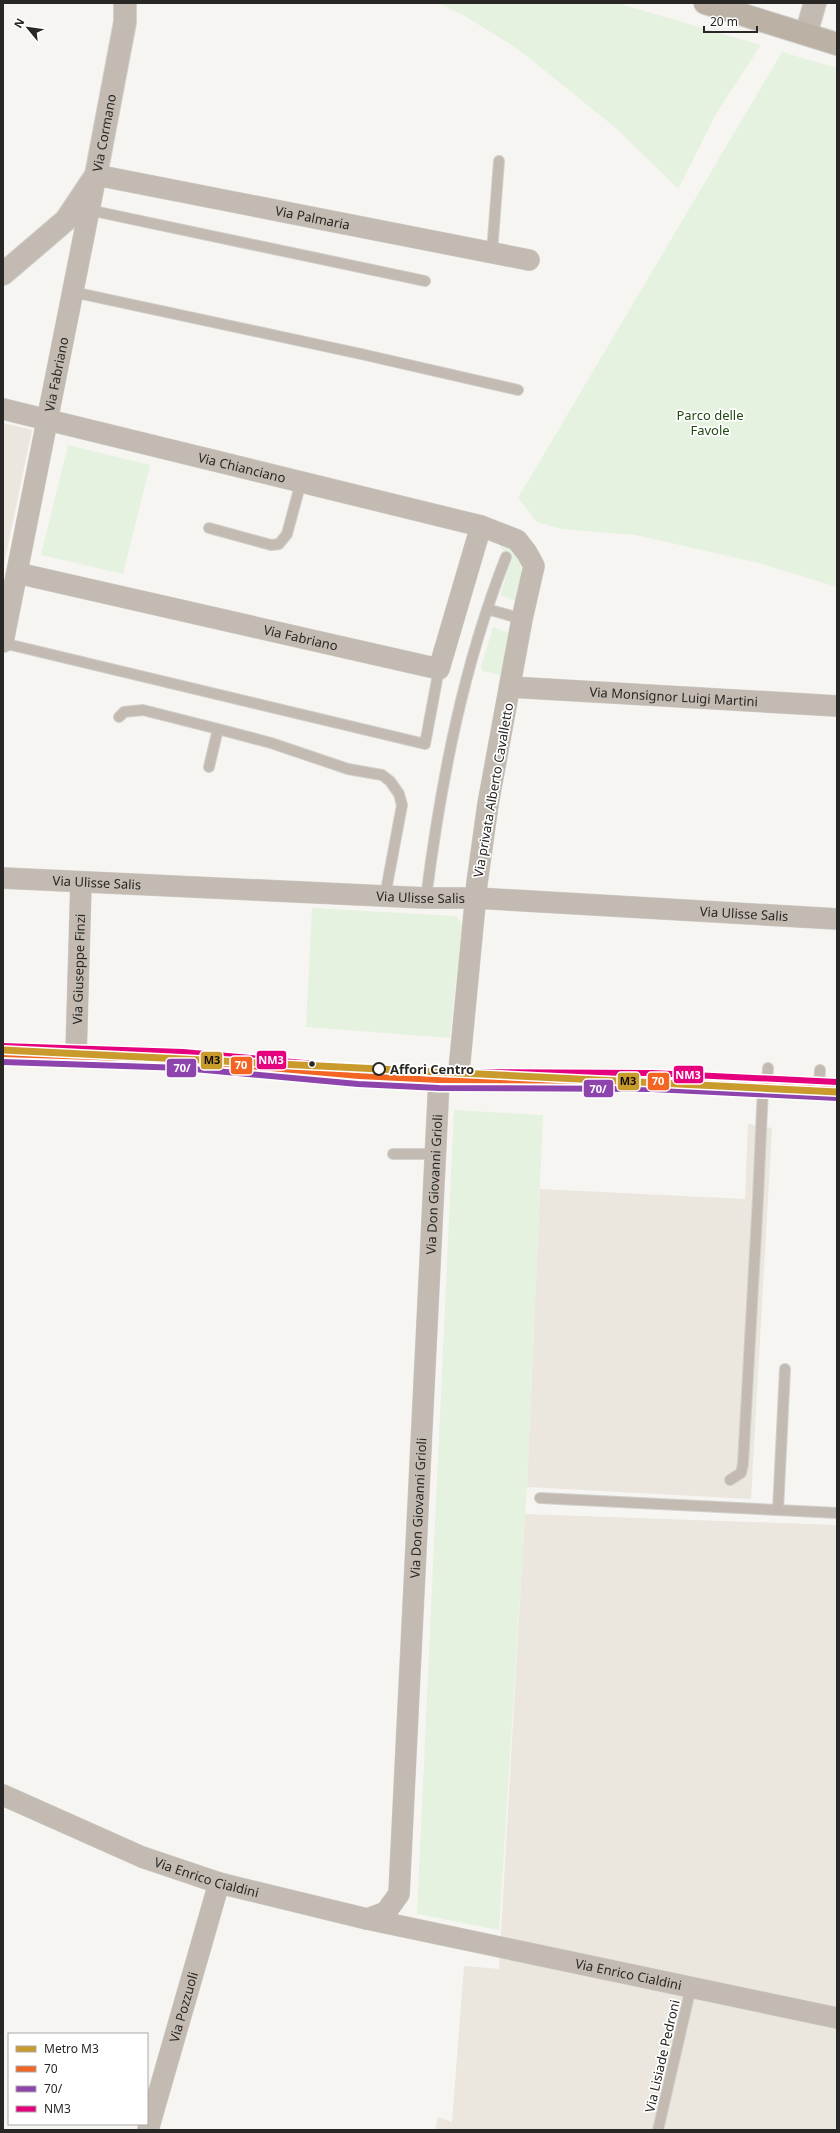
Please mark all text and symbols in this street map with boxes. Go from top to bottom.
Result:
north arrow [8,8,48,48]
scale bar [704,8,757,34]
text: 20 m [710,13,738,30]
text: N [10,15,28,30]
street label: Via Cormano [88,92,120,173]
street label: Via Palmaria [274,201,352,234]
street label: Via Fabriano [40,335,73,413]
park label: Parco delle Favole [676,406,744,439]
street label: Via Chianciano [196,448,288,487]
street label: Via Fabriano [262,620,340,655]
street label: Via Monsignor Luigi Martini [589,683,758,710]
street label: Via privata Alberto Cavalletto [469,701,517,879]
street label: Via Ulisse Salis [52,871,142,894]
street label: Via Ulisse Salis [376,887,465,907]
street label: Via Ulisse Salis [699,902,789,925]
street label: Via Giuseppe Finzi [68,913,89,1025]
line badge: NM3 [256,1050,287,1070]
line badge: M3 [200,1051,223,1070]
text: M3 [204,1052,220,1067]
text: NM3 [258,1052,284,1067]
line badge: 70 [230,1056,253,1075]
text: 70 [235,1057,247,1072]
line badge: 70/ [166,1058,197,1078]
unlabelled marker [307,1059,317,1069]
text: 70/ [173,1060,191,1075]
place label: Affori Centro [390,1060,474,1078]
marker: Affori Centro [372,1062,386,1076]
line badge: NM3 [673,1065,704,1084]
text: NM3 [675,1067,701,1082]
line badge: M3 [617,1072,640,1091]
line badge: 70 [647,1072,670,1091]
text: M3 [620,1073,636,1088]
text: 70 [652,1073,664,1088]
line badge: 70/ [583,1079,614,1098]
text: 70/ [589,1081,607,1096]
street label: Via Don Giovanni Grioli [421,1114,446,1255]
street label: Via Don Giovanni Grioli [406,1437,430,1579]
street label: Via Enrico Cialdini [152,1853,261,1901]
street label: Via Enrico Cialdini [574,1954,683,1994]
street label: Via Pozzuoli [165,1970,202,2044]
street label: Via Lisiade Pedroni [640,1998,684,2114]
legend [8,2033,148,2125]
text: Metro M3 [44,2040,99,2057]
text: 70 [44,2060,58,2077]
text: 70/ [44,2080,63,2097]
text: NM3 [44,2100,71,2117]

